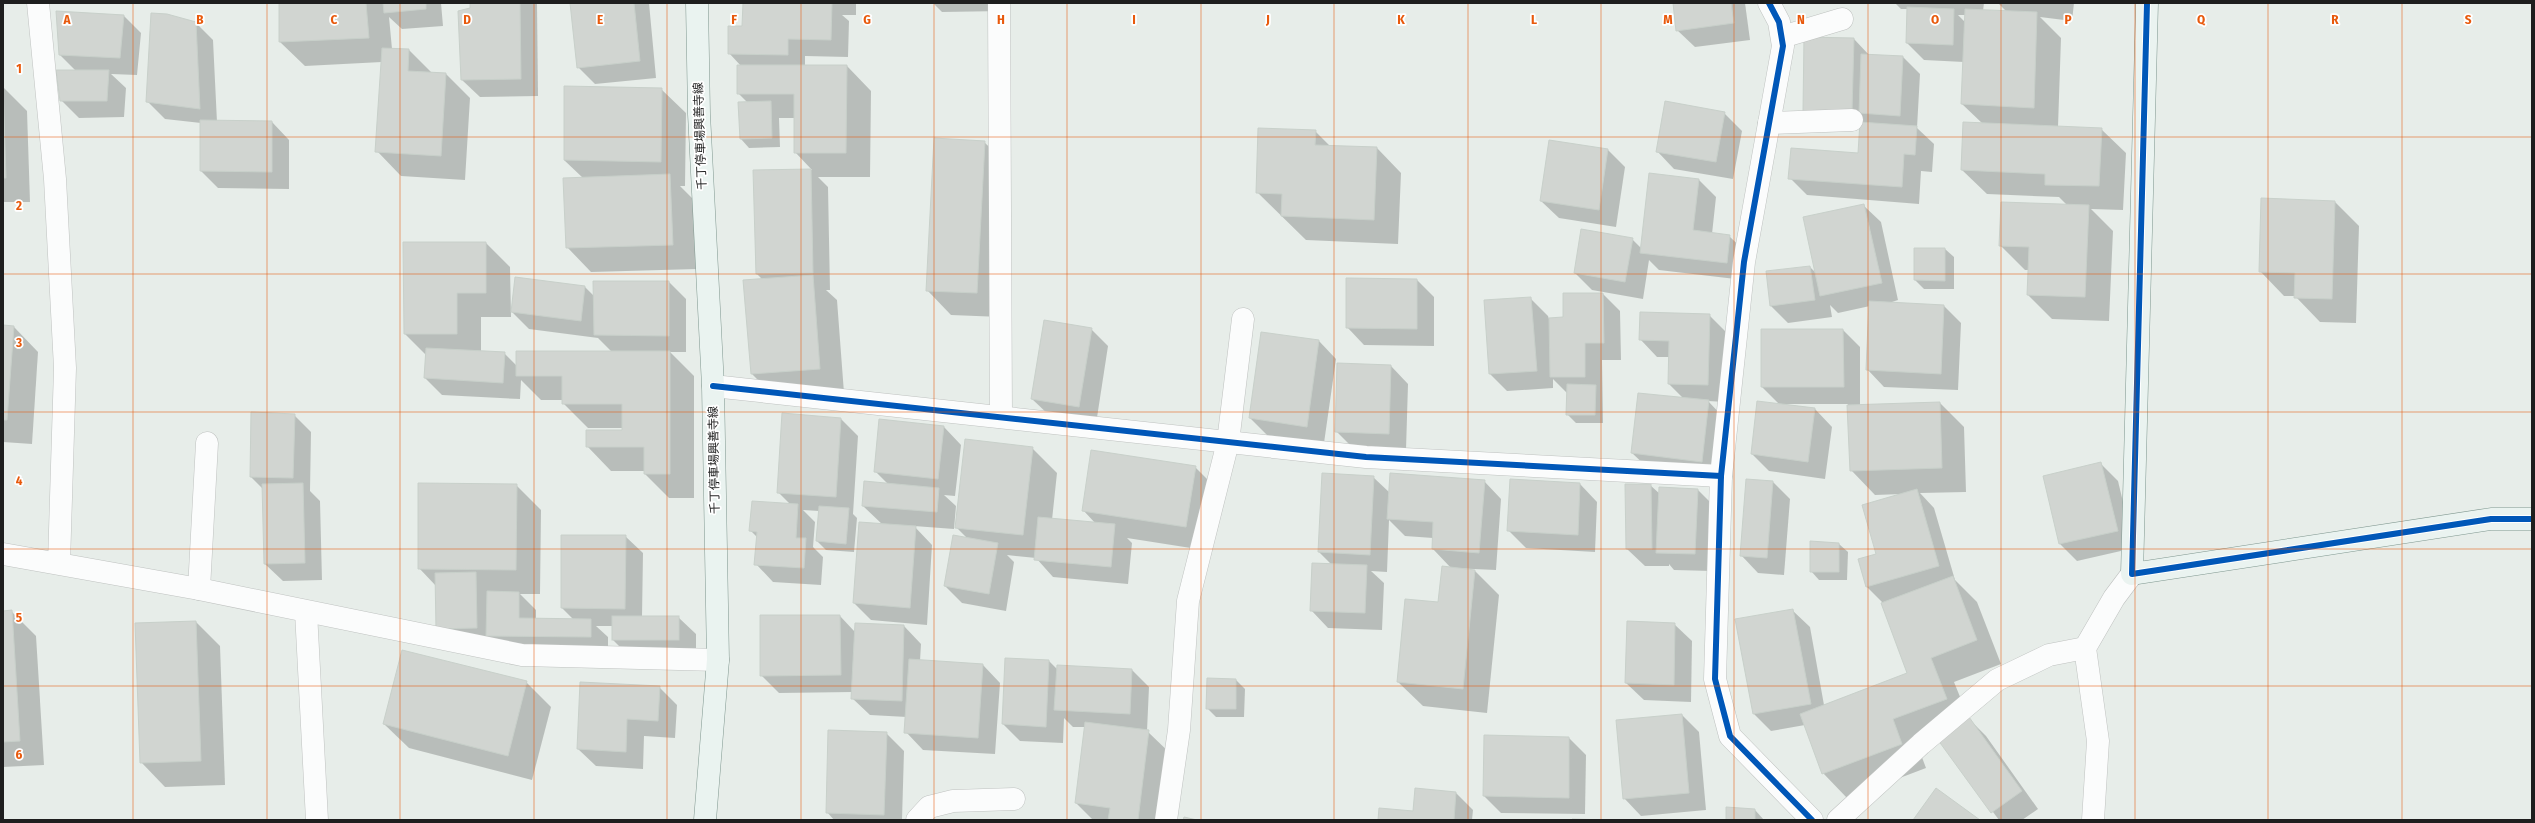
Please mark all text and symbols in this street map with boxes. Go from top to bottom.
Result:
text: A [62,12,71,27]
text: B [196,12,204,27]
text: C [331,12,338,27]
text: D [463,12,471,27]
text: E [597,12,603,27]
text: F [731,12,737,27]
text: G [863,12,871,27]
text: H [997,12,1005,27]
text: I [1132,12,1136,27]
text: J [1265,12,1270,27]
text: K [1397,12,1405,27]
text: L [1531,12,1537,27]
text: M [1663,12,1673,27]
text: N [1797,12,1805,27]
text: O [1931,12,1939,27]
text: P [2064,12,2072,27]
text: Q [2197,12,2206,27]
text: R [2331,12,2339,27]
text: S [2465,12,2472,27]
text: 1 [16,61,22,76]
street label: 千丁停車場興善寺線 [691,82,709,190]
text: 2 [15,198,22,213]
text: 3 [15,335,22,350]
street label: 千丁停車場興善寺線 [706,406,722,514]
text: 4 [16,473,23,488]
text: 5 [16,610,22,625]
text: 6 [16,747,23,762]

